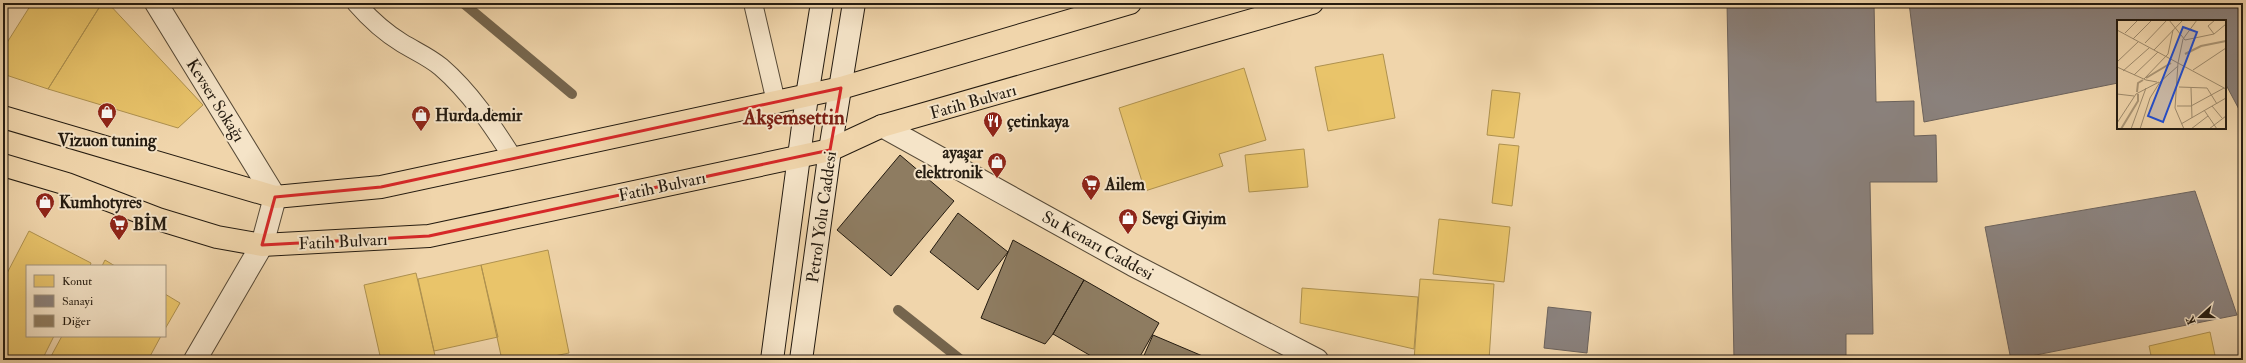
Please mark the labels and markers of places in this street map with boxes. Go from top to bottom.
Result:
shop icon: Vizuon tuning [96,101,118,129]
shop icon: Hurda.demir [410,104,432,132]
place label: Hurda.demir [435,105,523,126]
restaurant icon: çetinkaya [982,110,1004,138]
place label: çetinkaya [1007,111,1070,133]
place label: Vizuon tuning [57,130,157,152]
place label: ayaşar elektronik [915,142,984,183]
shop icon: ayaşar elektronik [986,151,1008,179]
supermarket icon: Ailem [1080,173,1102,201]
place label: Ailem [1104,174,1146,195]
shop icon: Kumhotyres [34,191,56,219]
place label: Kumhotyres [59,192,142,214]
shop icon: Sevgi Giyim [1117,207,1139,235]
place label: Sevgi Giyim [1142,208,1227,230]
place label: BİM [133,212,168,235]
supermarket icon: BİM [108,213,130,241]

